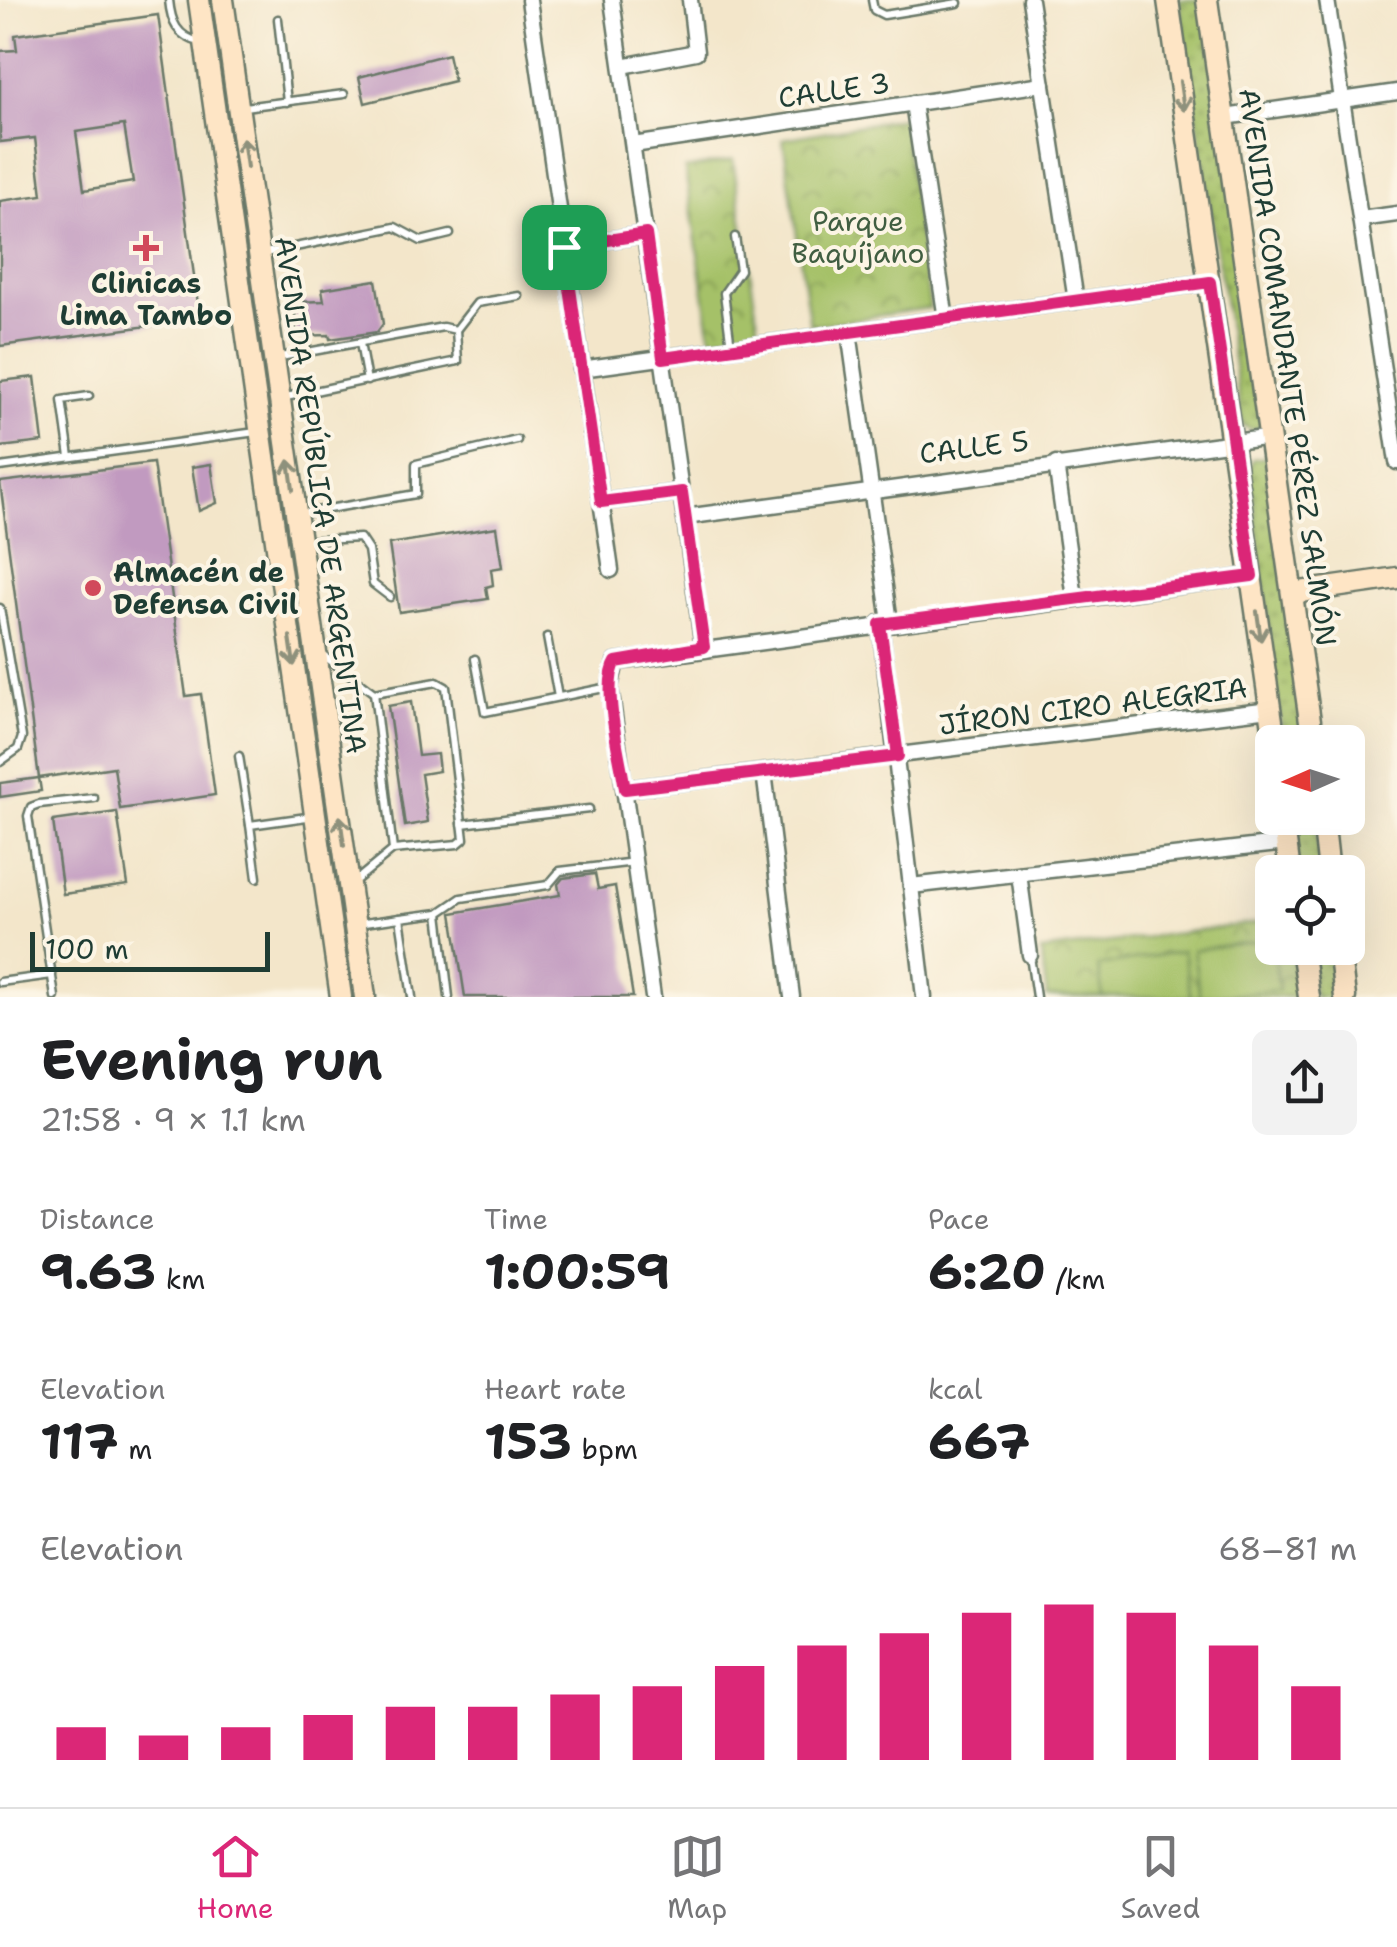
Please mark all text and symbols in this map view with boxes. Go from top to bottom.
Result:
street label: CALLE 3 [776,63,892,117]
one-way arrow [1174,80,1192,112]
street label: AVENIDA COMANDANTE PÉREZ SALMÓN [1230,86,1346,648]
one-way arrow [235,137,253,170]
park label: Parque Baquíjano [792,202,924,272]
pin [522,205,607,290]
icon: arrive [537,220,592,275]
street label: AVENIDA REPÚBLICA DE ARGENTINA [266,234,376,756]
marker: Clinicas Lima Tambo [133,235,159,261]
place label: Clinicas Lima Tambo [60,264,232,334]
street label: CALLE 5 [917,421,1031,473]
one-way arrow [281,459,299,492]
place label: Almacén de Defensa Civil [113,553,299,623]
marker: Almacén de Defensa Civil [82,577,104,599]
one-way arrow [1250,609,1269,642]
one-way arrow [283,634,301,667]
street label: JÍRON CIRO ALEGRIA [937,668,1249,744]
north arrow [1255,725,1365,835]
map controls [1255,725,1365,965]
one-way arrow [332,816,350,848]
button: locate [1255,855,1365,965]
scale bar [30,927,270,971]
text: 100 m [45,930,129,968]
text: Evening run [40,1023,383,1097]
button: share [1252,1030,1357,1135]
text: 21:58 · 9 × 1.1 km [40,1098,306,1141]
text: Distance [40,1200,155,1238]
text: Time [484,1200,548,1238]
text: Pace [928,1200,990,1238]
text: 9.63 [40,1238,156,1305]
text: 1:00:59 [484,1238,671,1305]
text: 6:20 [928,1238,1046,1305]
text: km [156,1260,205,1298]
text: /km [1046,1260,1105,1298]
text: Elevation [40,1370,165,1408]
text: Heart rate [484,1370,627,1408]
text: kcal [928,1370,982,1408]
text: 117 [40,1408,119,1475]
text: 153 [484,1408,572,1475]
text: 667 [928,1408,1030,1475]
text: m [119,1430,152,1468]
text: bpm [572,1430,638,1468]
text: Elevation [40,1527,183,1570]
text: 68–81 m [1218,1527,1357,1570]
tab: Home [197,1829,274,1927]
tab: Map [667,1829,727,1927]
tab: Saved [1121,1829,1200,1927]

